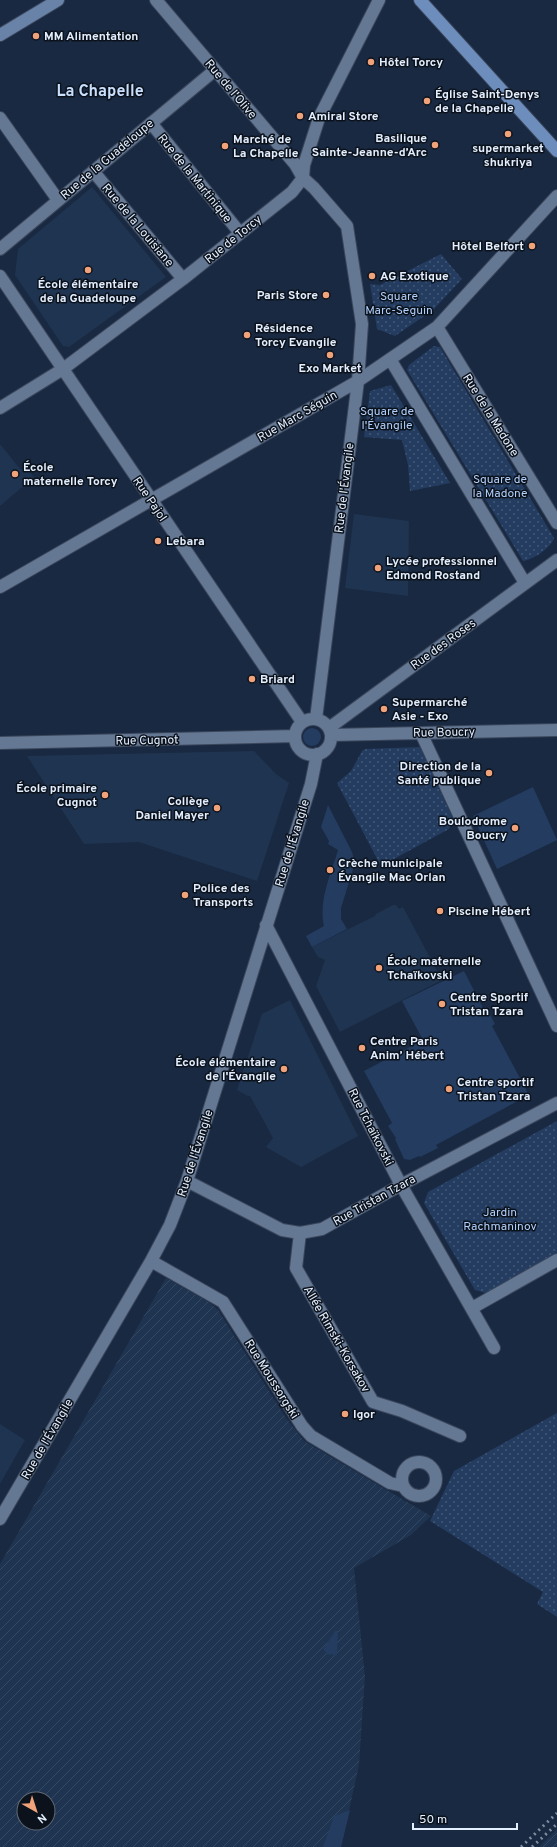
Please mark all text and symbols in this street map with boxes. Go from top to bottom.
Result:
place label: MM Alimentation [44,29,138,45]
marker: MM Alimentation [31,31,41,41]
place label: Hôtel Torcy [379,55,443,71]
street label: Rue de l'Olive [201,57,260,123]
marker: Hôtel Torcy [366,57,376,67]
district label: La Chapelle [56,82,144,102]
place label: Église Saint-Denys de la Chapelle [435,87,539,117]
marker: Église Saint-Denys de la Chapelle [422,96,432,106]
place label: Amiral Store [308,109,379,125]
marker: Amiral Store [295,111,305,121]
street label: Rue de la Guadeloupe [58,116,158,203]
marker: supermarket shukriya [503,129,513,139]
street label: Rue de la Martinique [153,131,235,226]
place label: Basilique Sainte-Jeanne-d’Arc [312,131,427,161]
place label: Marché de La Chapelle [233,132,299,162]
marker: Basilique Sainte-Jeanne-d’Arc [430,140,440,150]
marker: Marché de La Chapelle [220,141,230,151]
place label: supermarket shukriya [472,141,544,171]
street label: Rue de la Louisiane [98,181,177,271]
street label: Rue de Torcy [202,212,265,268]
place label: Hôtel Belfort [452,239,524,255]
marker: Hôtel Belfort [527,241,537,251]
marker: École élémentaire de la Guadeloupe [83,265,93,275]
place label: AG Exotique [380,269,449,285]
marker: AG Exotique [367,271,377,281]
place label: École élémentaire de la Guadeloupe [38,277,139,307]
place label: Paris Store [257,288,318,304]
park label: Square Marc-Seguin [365,289,433,319]
marker: Paris Store [321,290,331,300]
place label: Résidence Torcy Evangile [255,321,337,351]
marker: Résidence Torcy Evangile [242,330,252,340]
marker: Exo Market [325,350,335,360]
place label: Exo Market [298,361,362,377]
street label: Rue de la Madone [458,371,522,460]
street label: Rue Marc Séguin [255,388,340,446]
park label: Square de l'Évangile [360,404,414,434]
street label: Rue de l'Évangile [332,442,358,534]
place label: École maternelle Torcy [23,460,118,490]
marker: École maternelle Torcy [10,469,20,479]
park label: Square de la Madone [473,472,527,502]
street label: Rue Pajol [128,474,170,525]
place label: Lebara [166,534,205,550]
marker: Lebara [153,536,163,546]
place label: Lycée professionnel Edmond Rostand [386,554,497,584]
marker: Lycée professionnel Edmond Rostand [373,563,383,573]
street label: Rue des Roses [408,616,479,674]
place label: Briard [260,672,295,688]
marker: Briard [247,674,257,684]
place label: Supermarché Asie - Exo [392,695,468,725]
marker: Supermarché Asie - Exo [379,704,389,714]
street label: Rue Boucry [413,724,475,742]
street label: Rue Cugnot [115,732,179,750]
place label: Direction de la Santé publique [397,759,481,789]
marker: Direction de la Santé publique [484,768,494,778]
place label: École primaire Cugnot [16,781,97,811]
marker: École primaire Cugnot [100,790,110,800]
place label: Collège Daniel Mayer [136,794,209,824]
street label: Rue de l'Évangile [272,798,314,889]
marker: Collège Daniel Mayer [212,803,222,813]
place label: Boulodrome Boucry [439,814,507,844]
marker: Boulodrome Boucry [510,823,520,833]
place label: Crèche municipale Évangile Mac Orlan [338,856,446,886]
marker: Crèche municipale Évangile Mac Orlan [325,865,335,875]
place label: Police des Transports [193,881,253,911]
marker: Police des Transports [180,890,190,900]
place label: Piscine Hébert [448,904,531,920]
marker: Piscine Hébert [435,906,445,916]
place label: École maternelle Tchaïkovski [387,954,482,984]
marker: École maternelle Tchaïkovski [374,963,384,973]
place label: Centre Sportif Tristan Tzara [450,990,529,1020]
marker: Centre Sportif Tristan Tzara [437,999,447,1009]
place label: Centre Paris Anim’ Hébert [370,1034,445,1064]
marker: Centre Paris Anim’ Hébert [357,1043,367,1053]
place label: École élémentaire de l'Évangile [175,1055,276,1085]
marker: École élémentaire de l'Évangile [279,1064,289,1074]
place label: Centre sportif Tristan Tzara [457,1075,534,1105]
marker: Centre sportif Tristan Tzara [444,1084,454,1094]
street label: Rue Tchaïkovski [344,1086,397,1169]
street label: Rue de l'Évangile [174,1108,218,1199]
street label: Rue Tristan Tzara [330,1172,419,1230]
park label: Jardin Rachmaninov [463,1205,537,1235]
street label: Allée Rimski-Korsakov [299,1283,373,1396]
street label: Rue Moussorgski [240,1337,302,1422]
street label: Rue de l'Évangile [18,1396,77,1483]
place label: Igor [353,1407,375,1423]
marker: Igor [340,1409,350,1419]
north arrow [16,1791,56,1831]
scale bar [413,1805,517,1831]
text: N [34,1810,49,1826]
text: 50 m [419,1812,447,1828]

